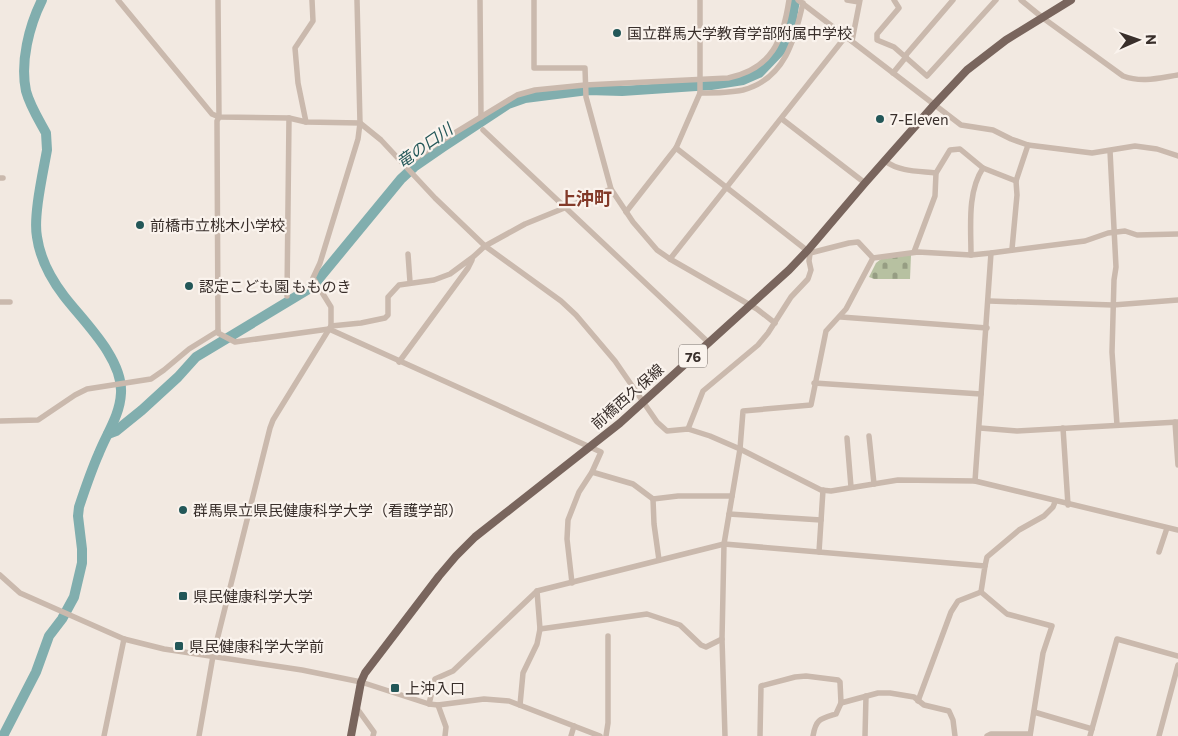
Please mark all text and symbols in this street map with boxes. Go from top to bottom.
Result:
north arrow [1113,15,1163,65]
place label: 国立群馬大学教育学部附属中学校 [627,24,852,42]
marker: 国立群馬大学教育学部附属中学校 [611,27,623,39]
text: N [1143,34,1160,45]
place label: 7-Eleven [890,110,949,128]
marker: 7-Eleven [874,113,886,125]
water label: 竜の口川 [392,118,457,171]
district label: 上沖町 [558,187,612,209]
place label: 前橋市立桃木小学校 [150,216,285,234]
marker: 前橋市立桃木小学校 [134,219,146,231]
place label: 認定こども園 もものき [199,277,351,295]
marker: 認定こども園 もものき [183,280,195,292]
road number: 76 [679,344,707,368]
street label: 前橋西久保線 [587,360,667,432]
place label: 群馬県立県民健康科学大学（看護学部） [193,501,463,519]
marker: 群馬県立県民健康科学大学（看護学部） [177,504,189,516]
place label: 県民健康科学大学 [193,587,313,605]
marker: 県民健康科学大学 [177,590,189,602]
place label: 県民健康科学大学前 [189,637,324,655]
marker: 県民健康科学大学前 [173,640,185,652]
place label: 上沖入口 [405,679,465,697]
marker: 上沖入口 [389,682,401,694]

